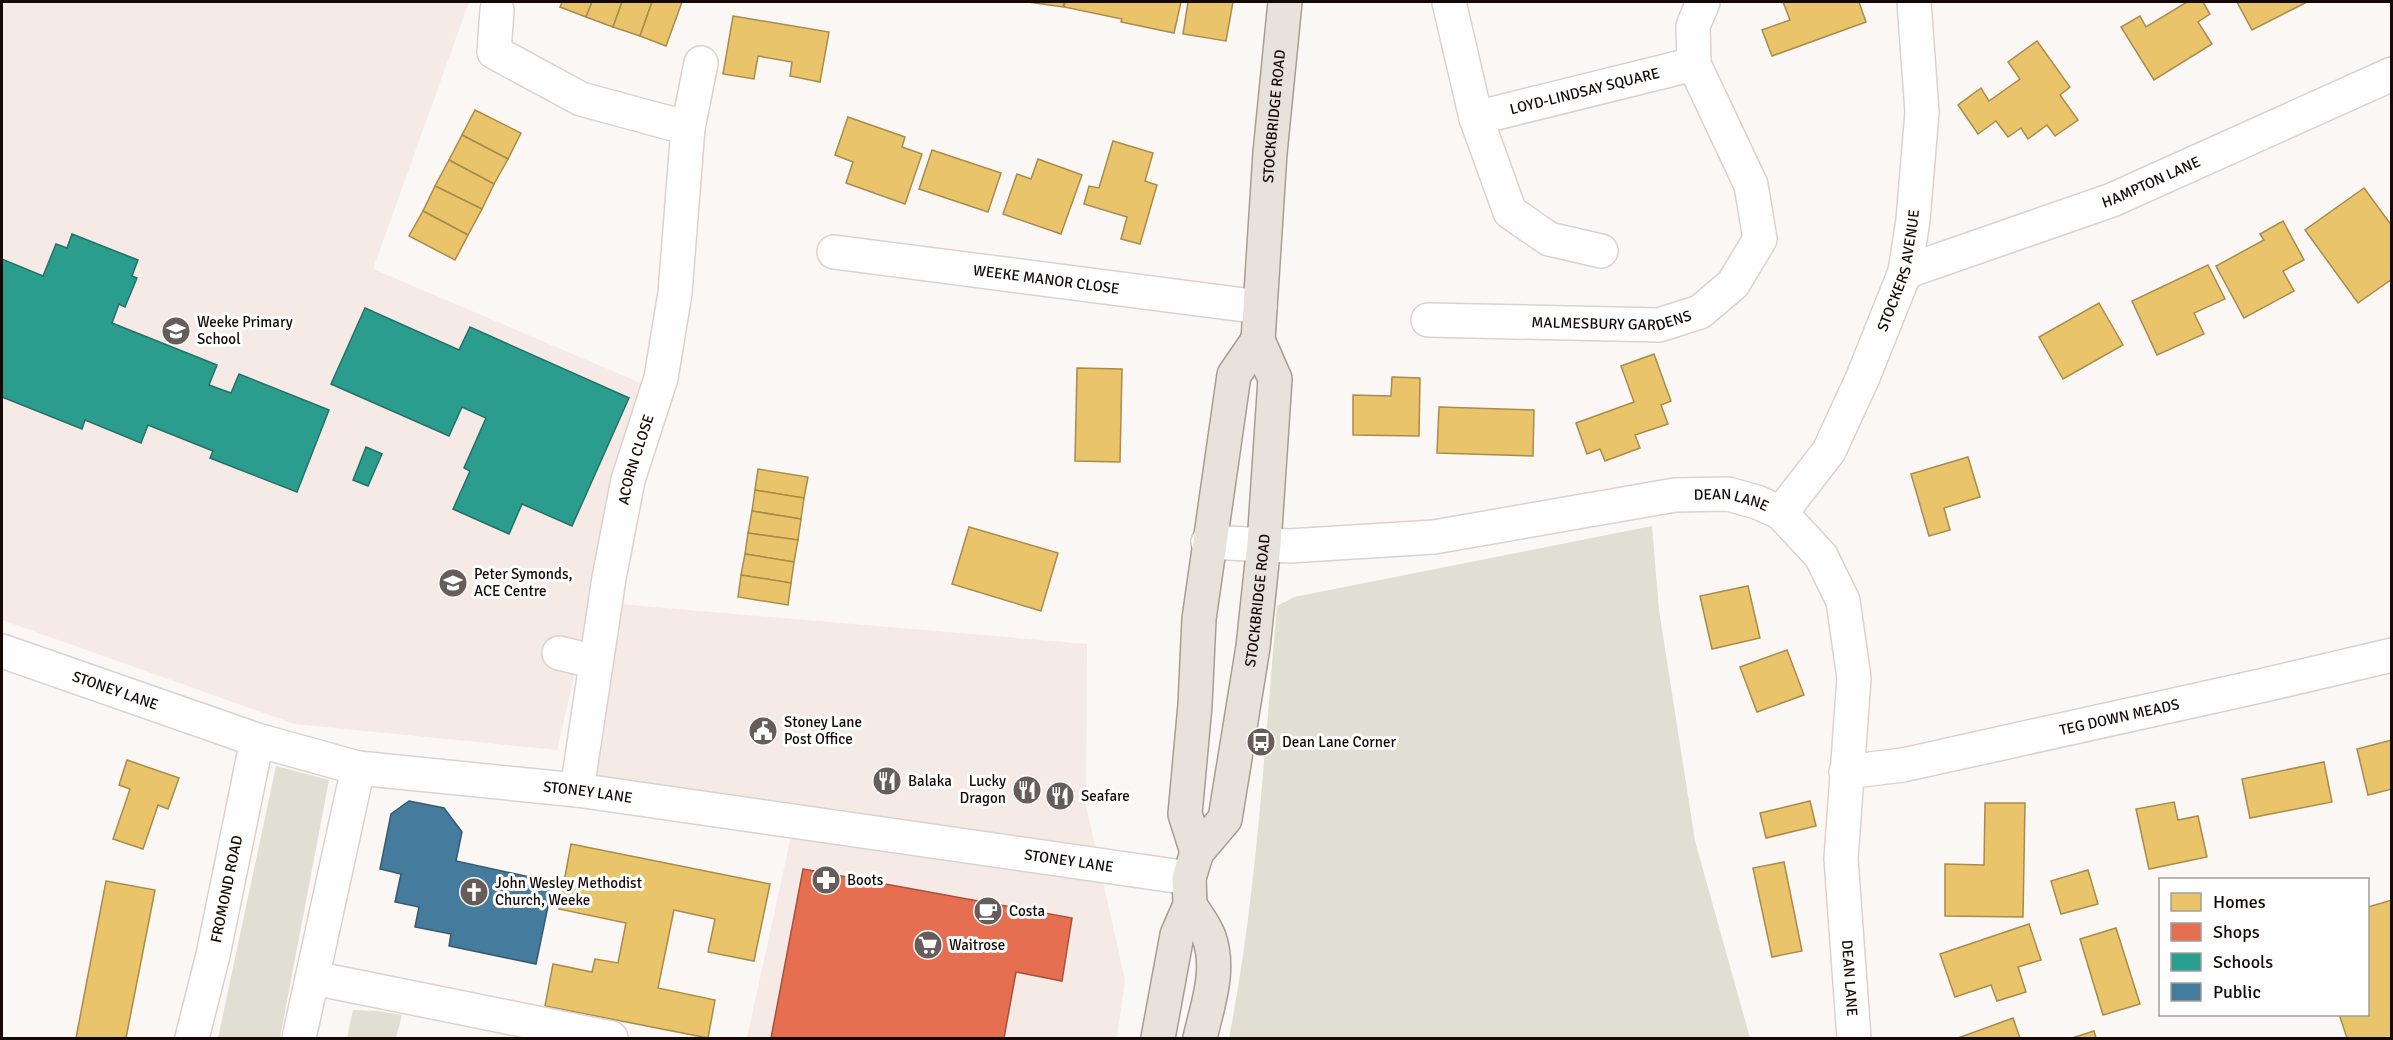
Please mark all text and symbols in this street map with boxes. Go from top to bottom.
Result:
street label: STOCKBRIDGE ROAD [1259,49,1289,184]
street label: LOYD-LINDSAY SQUARE [1508,64,1661,118]
street label: HAMPTON LANE [2099,152,2203,212]
street label: STOCKERS AVENUE [1873,209,1923,334]
street label: WEEKE MANOR CLOSE [972,261,1121,298]
street label: MALMESBURY GARDENS [1531,306,1694,335]
place label: Weeke Primary School [197,313,293,348]
school or university icon: Weeke Primary School [160,315,192,347]
street label: ACORN CLOSE [614,412,658,506]
street label: DEAN LANE [1694,485,1772,515]
street label: STOCKBRIDGE ROAD [1241,533,1274,668]
place label: Peter Symonds, ACE Centre [474,565,573,600]
school or university icon: Peter Symonds, ACE Centre [437,567,469,599]
street label: STONEY LANE [70,667,161,714]
street label: TEG DOWN MEADS [2058,695,2181,739]
place label: Stoney Lane Post Office [784,713,862,748]
public building icon: Stoney Lane Post Office [747,715,779,747]
bus stop icon: Dean Lane Corner [1245,726,1277,758]
place label: Dean Lane Corner [1282,733,1397,751]
restaurant icon: Balaka [871,765,903,797]
place label: Balaka [908,772,952,790]
place label: Lucky Dragon [959,772,1006,807]
restaurant icon: Lucky Dragon [1011,774,1043,806]
street label: STONEY LANE [542,778,634,807]
restaurant icon: Seafare [1044,780,1076,812]
place label: Seafare [1081,787,1130,805]
street label: FROMOND ROAD [207,834,246,944]
street label: STONEY LANE [1023,845,1115,876]
pharmacy icon: Boots [810,864,842,896]
place label: Boots [847,871,884,889]
place label: John Wesley Methodist Church, Weeke [495,874,642,909]
church icon: John Wesley Methodist Church, Weeke [458,876,490,908]
legend [2159,878,2369,1016]
text: Homes [2213,891,2266,913]
cafe icon: Costa [972,895,1004,927]
place label: Costa [1009,902,1045,920]
text: Shops [2213,921,2260,943]
supermarket icon: Waitrose [912,929,944,961]
place label: Waitrose [949,936,1005,954]
street label: DEAN LANE [1838,939,1861,1017]
text: Schools [2213,951,2273,973]
text: Public [2213,981,2261,1003]

